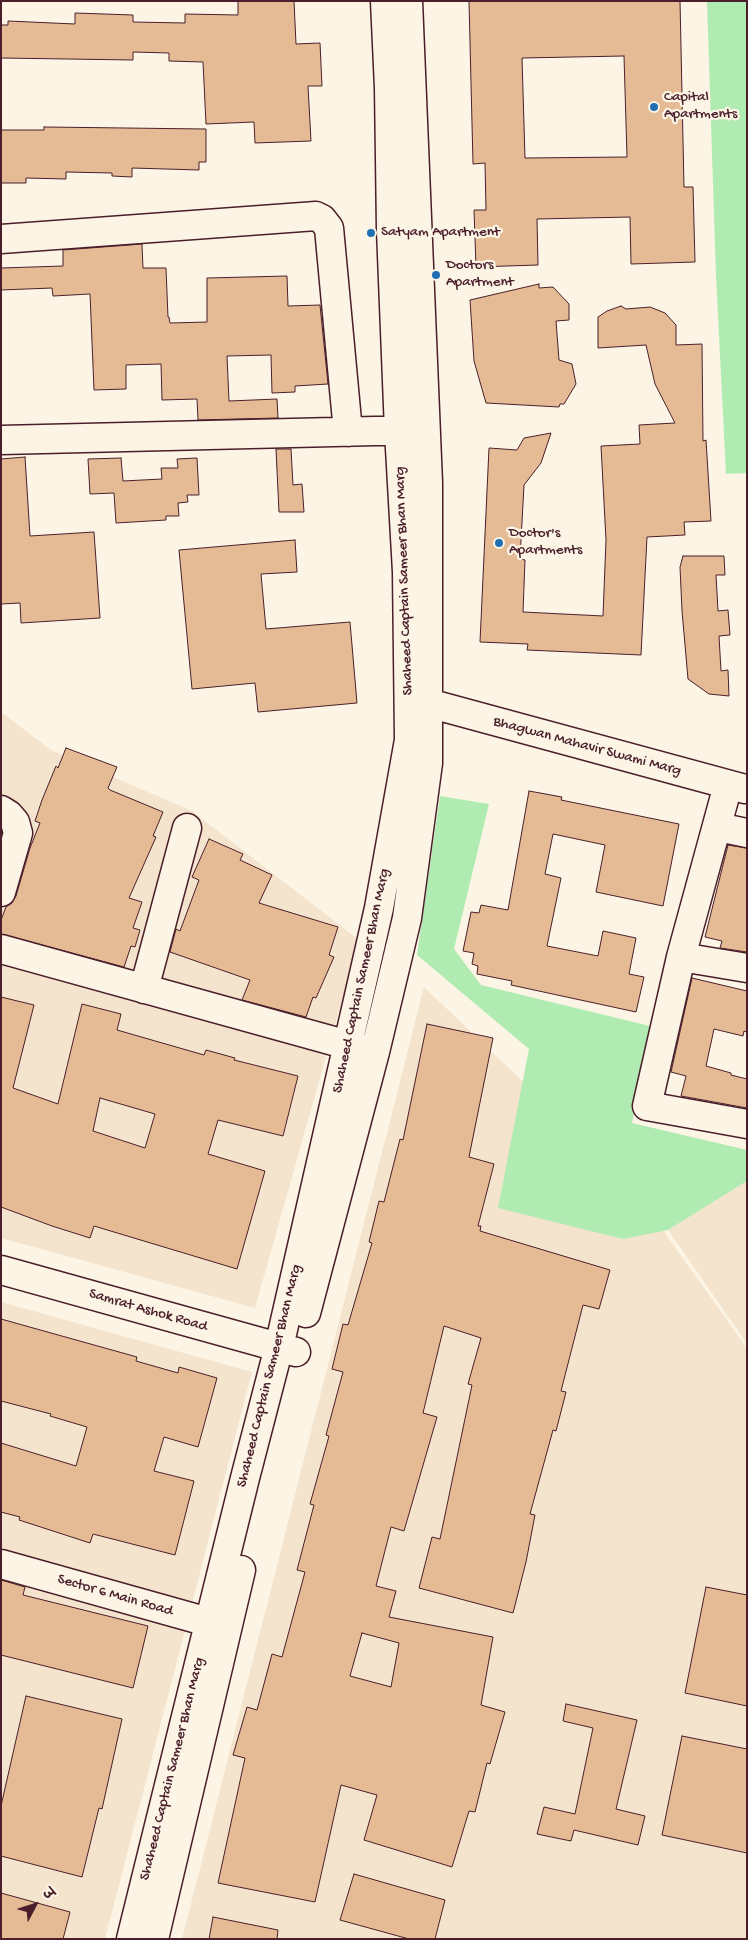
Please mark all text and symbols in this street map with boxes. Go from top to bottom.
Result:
place label: Capital Apartments [664,89,737,124]
marker: Capital Apartments [648,101,660,113]
place label: Satyam Apartment [381,224,500,242]
marker: Satyam Apartment [365,227,377,239]
place label: Doctors Apartment [446,257,514,292]
marker: Doctors Apartment [430,269,442,281]
street label: Shaheed Captain Sameer Bhan Marg [392,466,418,696]
place label: Doctor's Apartments [509,525,582,560]
marker: Doctor's Apartments [493,537,505,549]
street label: Bhagwan Mahavir Swami Marg [491,713,683,781]
street label: Shaheed Captain Sameer Bhan Marg [329,867,395,1095]
street label: Shaheed Captain Sameer Bhan Marg [234,1263,306,1489]
street label: Samrat Ashok Road [87,1285,209,1337]
street label: Sector 6 Main Road [55,1571,175,1621]
street label: Shaheed Captain Sameer Bhan Marg [137,1656,209,1882]
north arrow [10,1880,60,1930]
text: उ [37,1886,56,1904]

